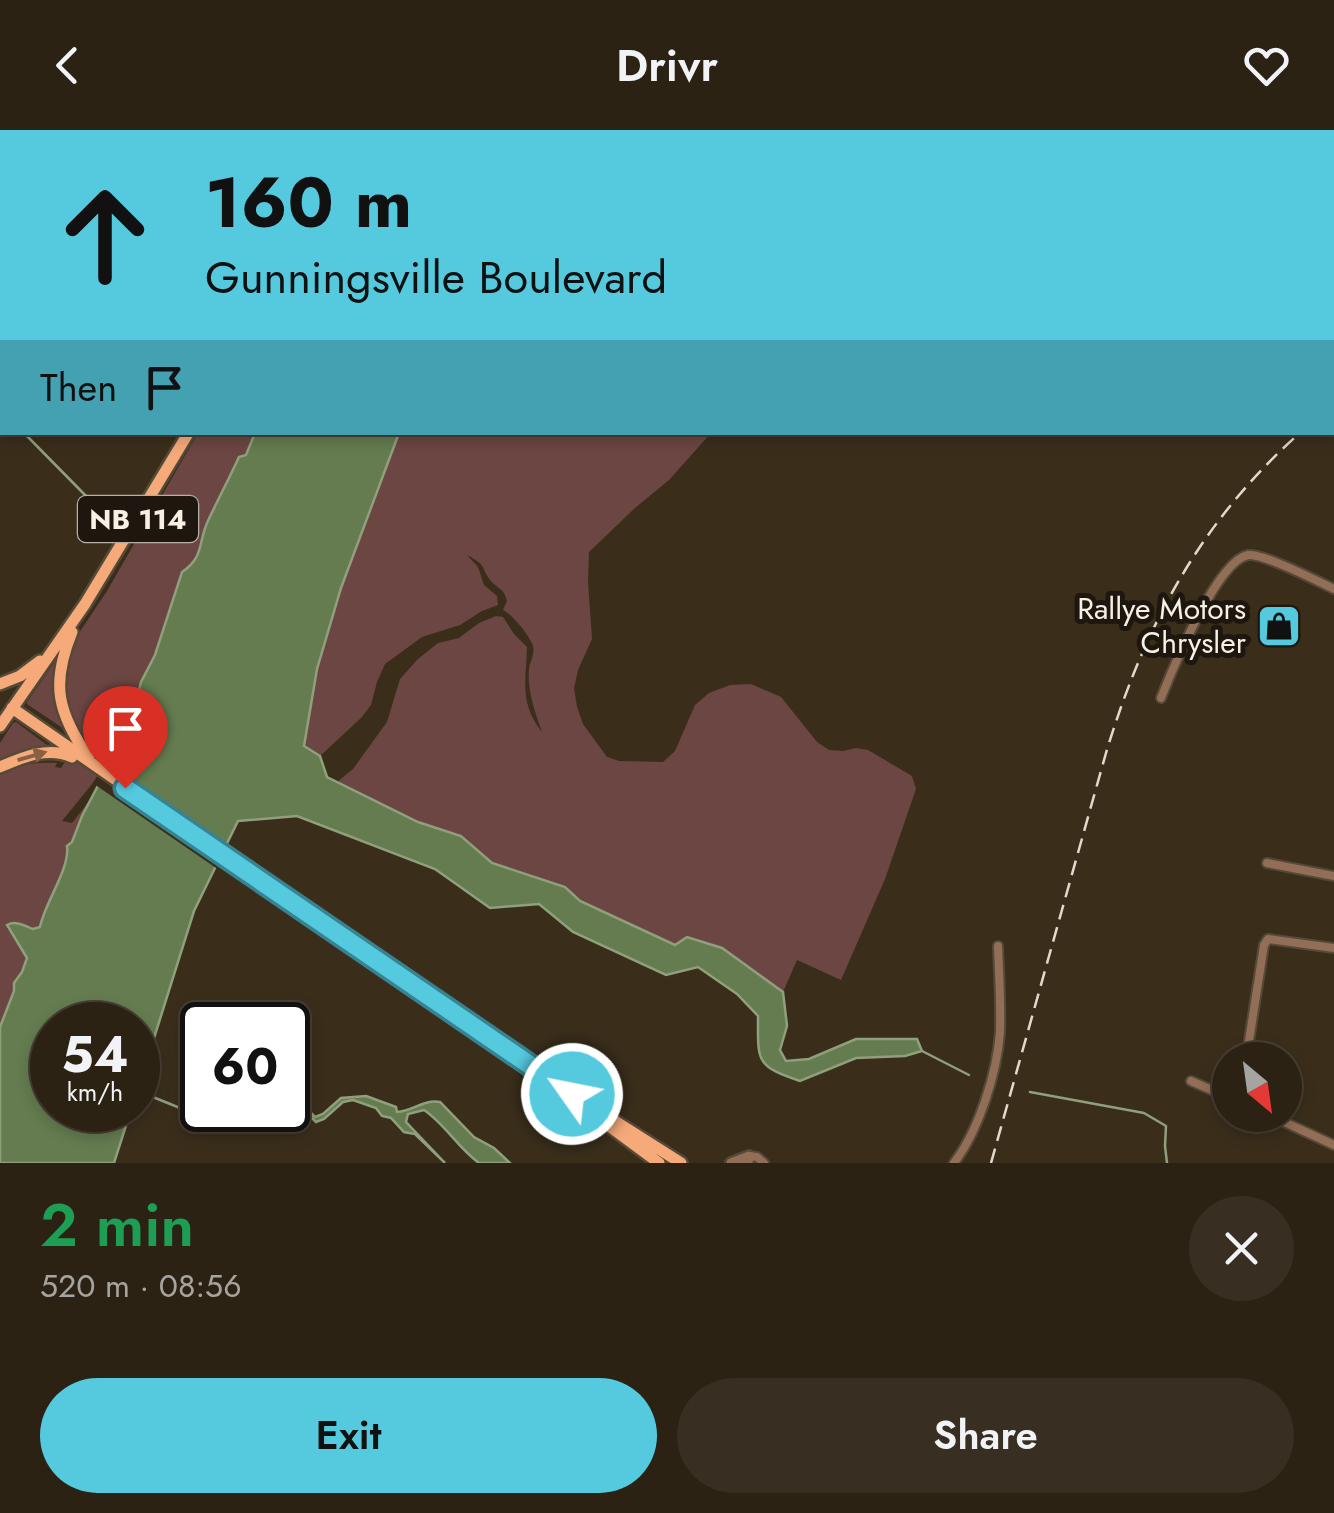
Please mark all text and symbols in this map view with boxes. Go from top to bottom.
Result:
text: Drivr [616,33,718,98]
icon: back [40,38,95,93]
icon: heart [1239,38,1294,93]
text: 160 m [205,152,412,253]
icon: ahead [40,170,170,300]
text: Gunningsville Boulevard [205,245,667,310]
text: Then [40,360,117,415]
icon: arrive [137,360,192,415]
road number: NB 114 [78,496,198,542]
place label: Rallye Motors Chrysler [1077,587,1247,664]
shop icon: Rallye Motors Chrysler [1256,603,1302,649]
pin [83,686,168,789]
icon: arrive [98,701,153,756]
one-way arrow [17,748,47,763]
speed limit sign: 60 [180,1002,310,1132]
text: 54 [61,1018,129,1091]
position arrow [520,1042,624,1146]
north arrow [1212,1042,1302,1132]
map controls [1212,1042,1302,1132]
text: km/h [67,1074,123,1110]
text: 2 min [40,1182,194,1269]
button: close [1189,1196,1294,1301]
text: 520 m · 08:56 [40,1263,242,1309]
button: Exit [40,1378,657,1493]
button: Share [677,1378,1294,1493]

